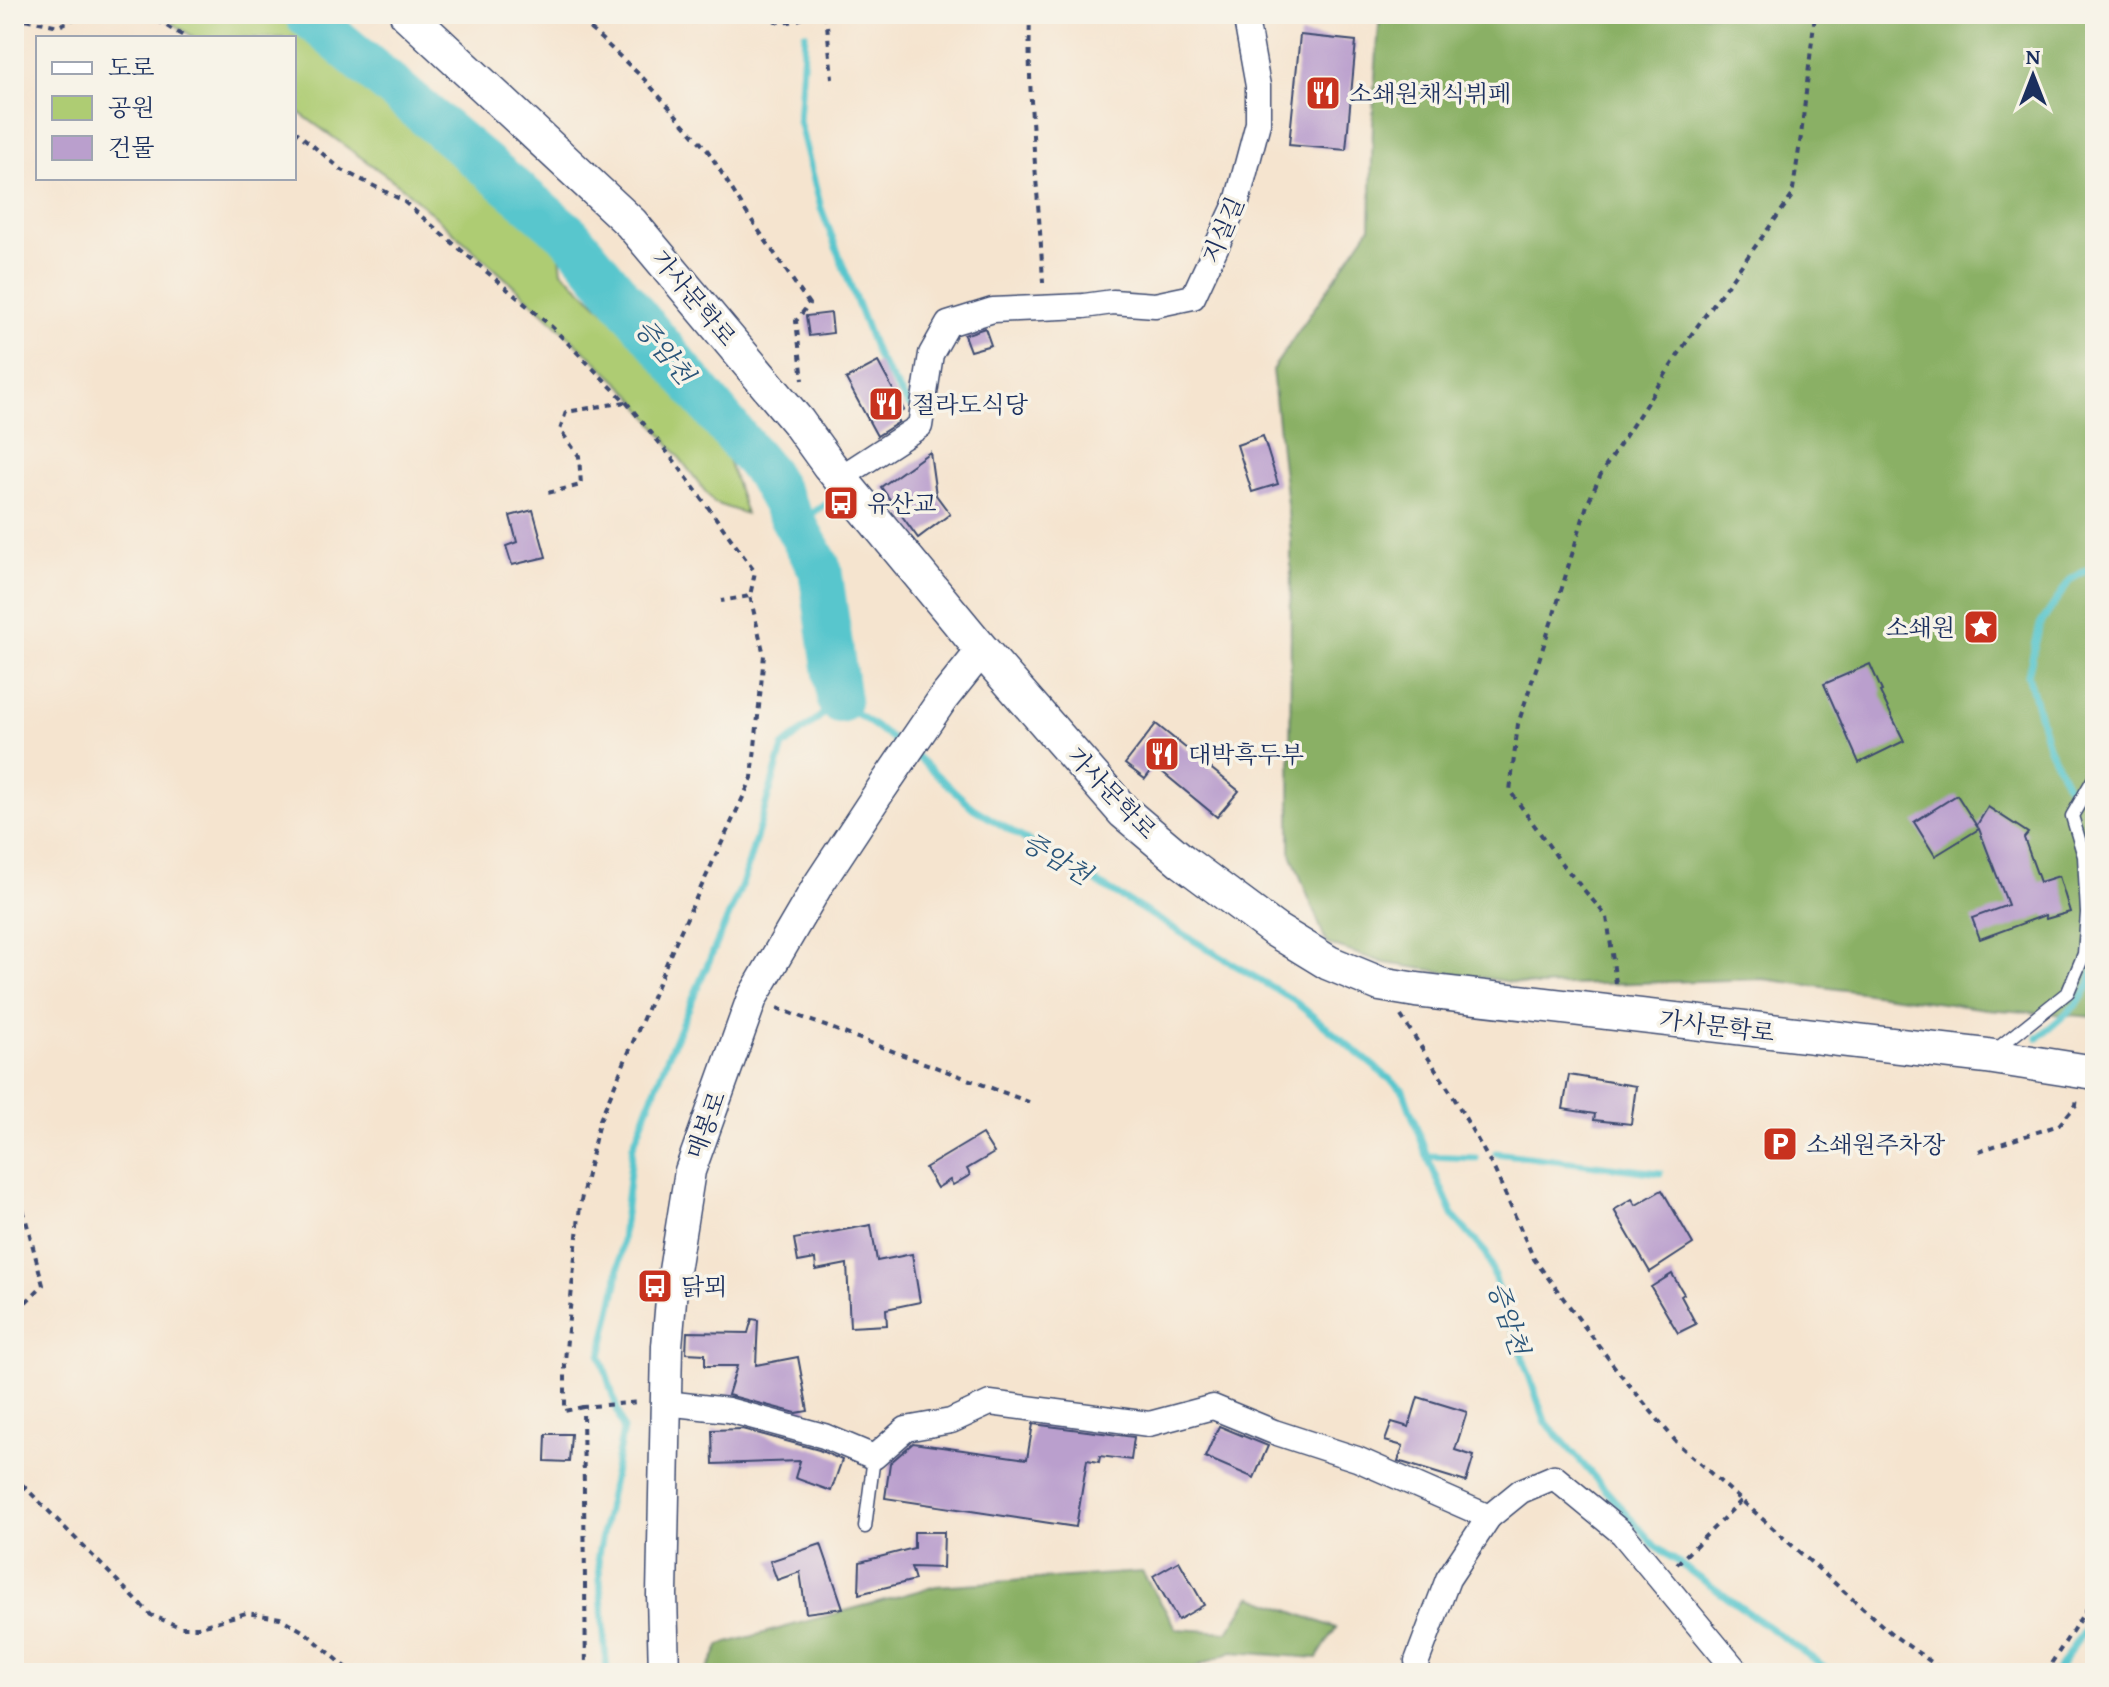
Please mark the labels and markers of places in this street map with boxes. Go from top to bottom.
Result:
restaurant icon: 소쇄원채식뷔페 [1304,74,1342,112]
place label: 소쇄원채식뷔페 [1349,76,1511,111]
restaurant icon: 절라도식당 [867,385,905,423]
place label: 절라도식당 [912,387,1029,422]
bus stop icon: 유산교 [822,484,860,522]
place label: 유산교 [867,486,937,521]
place icon: 소쇄원 [1962,608,2000,646]
place label: 소쇄원 [1885,610,1955,645]
restaurant icon: 대박흑두부 [1143,735,1181,773]
place label: 대박흑두부 [1188,737,1304,772]
parking icon: 소쇄원주차장 [1761,1125,1799,1163]
place label: 소쇄원주차장 [1806,1127,1946,1162]
bus stop icon: 닭뫼 [636,1267,674,1305]
place label: 닭뫼 [681,1269,727,1304]

